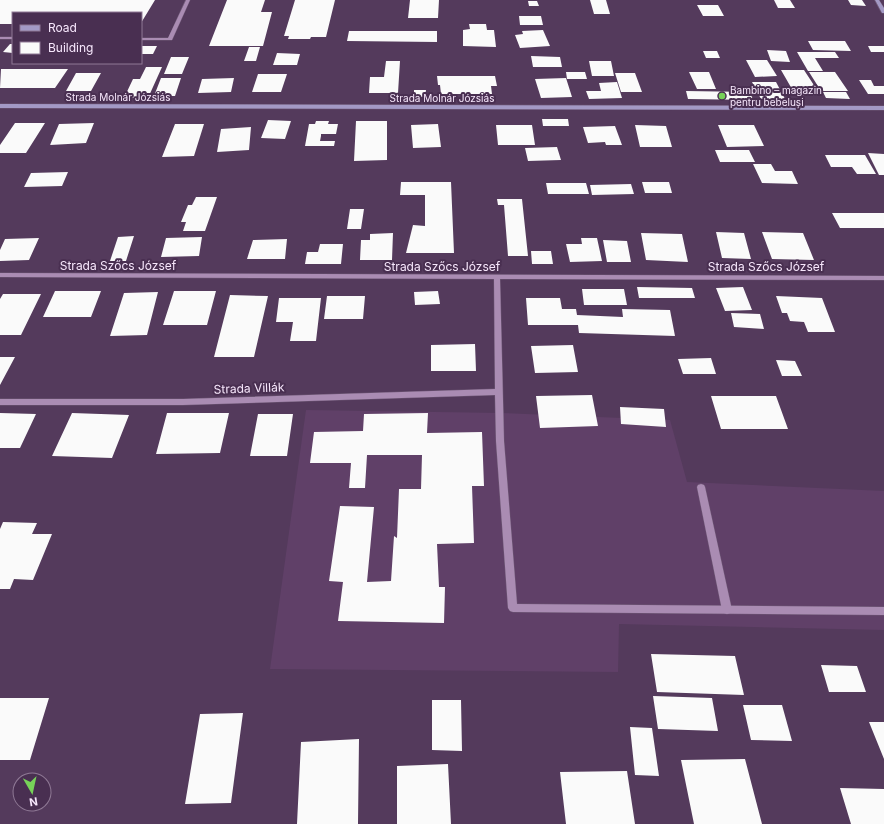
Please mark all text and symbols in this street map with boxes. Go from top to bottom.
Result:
legend [12,12,142,64]
text: Road [48,20,77,35]
text: Building [48,40,93,55]
place label: Bambino – magazin pentru bebeluși [730,84,822,109]
street label: Strada Molnár Józsiás [66,91,170,103]
marker: Bambino – magazin pentru bebeluși [717,91,727,101]
street label: Strada Molnár Józsiás [390,92,494,104]
street label: Strada Szőcs József [60,258,177,273]
street label: Strada Szőcs József [384,259,501,274]
street label: Strada Szőcs József [708,259,825,274]
street label: Strada Villák [213,379,285,397]
north arrow [12,772,52,812]
text: N [28,794,39,809]

